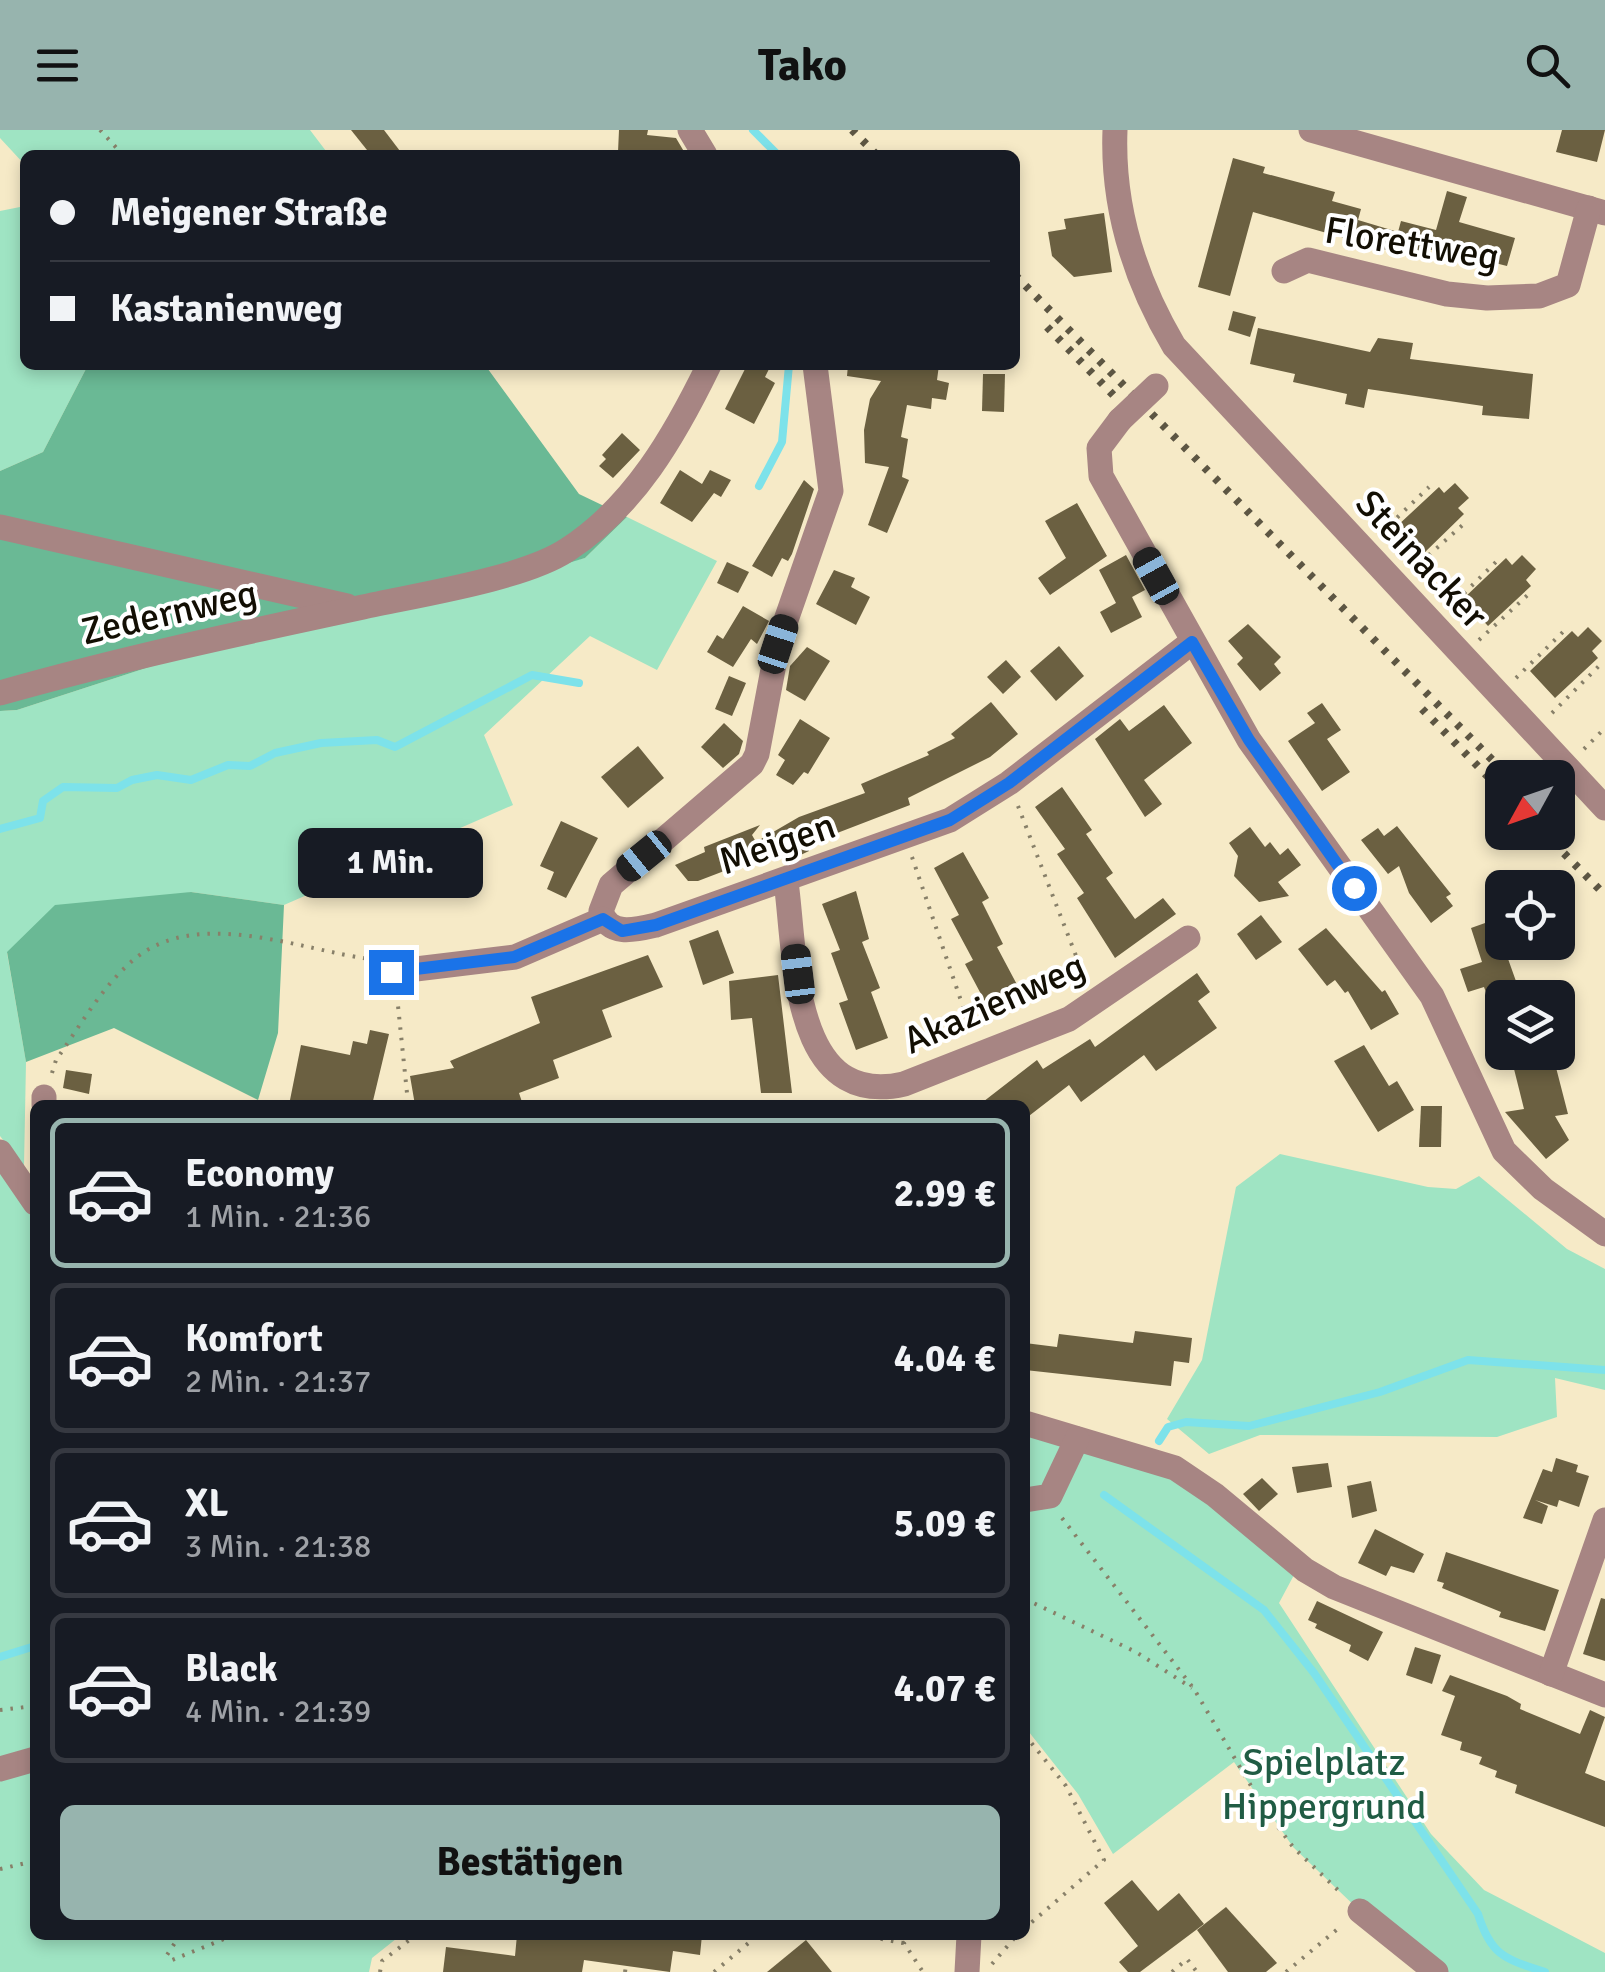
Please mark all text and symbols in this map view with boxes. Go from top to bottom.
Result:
icon: menu [30,38,85,93]
text: Tako [758,38,847,93]
icon: search [1520,38,1575,93]
text: Meigener Straße [110,189,388,236]
street label: Florettweg [1322,207,1502,280]
text: Kastanienweg [110,285,343,332]
street label: Steinacker [1346,480,1498,638]
car [1128,542,1184,610]
street label: Zedernweg [77,569,261,655]
car [754,611,802,677]
north arrow [1485,760,1575,850]
map controls [1485,760,1575,1070]
street label: Meigen [713,802,841,885]
car [611,825,677,887]
callout: 1 Min. [298,827,484,897]
text: 1 Min. [347,843,434,882]
route start [1332,866,1377,911]
button: locate [1485,870,1575,960]
car [779,942,817,1006]
street label: Akazienweg [896,943,1092,1064]
route end [369,950,414,995]
button: layers [1485,980,1575,1070]
icon: car [65,1148,155,1238]
text: Economy [185,1150,334,1197]
text: 2.99 € [894,1170,995,1217]
text: 1 Min. · 21:36 [185,1197,371,1236]
icon: car [65,1313,155,1403]
text: Komfort [185,1315,323,1362]
text: 4.04 € [894,1335,995,1382]
text: 2 Min. · 21:37 [185,1362,371,1401]
icon: car [65,1478,155,1568]
text: XL [185,1480,228,1527]
text: 5.09 € [894,1500,995,1547]
text: 3 Min. · 21:38 [185,1527,371,1566]
icon: car [65,1643,155,1733]
text: Black [185,1645,278,1692]
text: 4.07 € [894,1665,995,1712]
text: 4 Min. · 21:39 [185,1692,371,1731]
park label: Spielplatz Hippergrund [1222,1739,1426,1830]
button: Bestätigen [60,1805,1000,1920]

